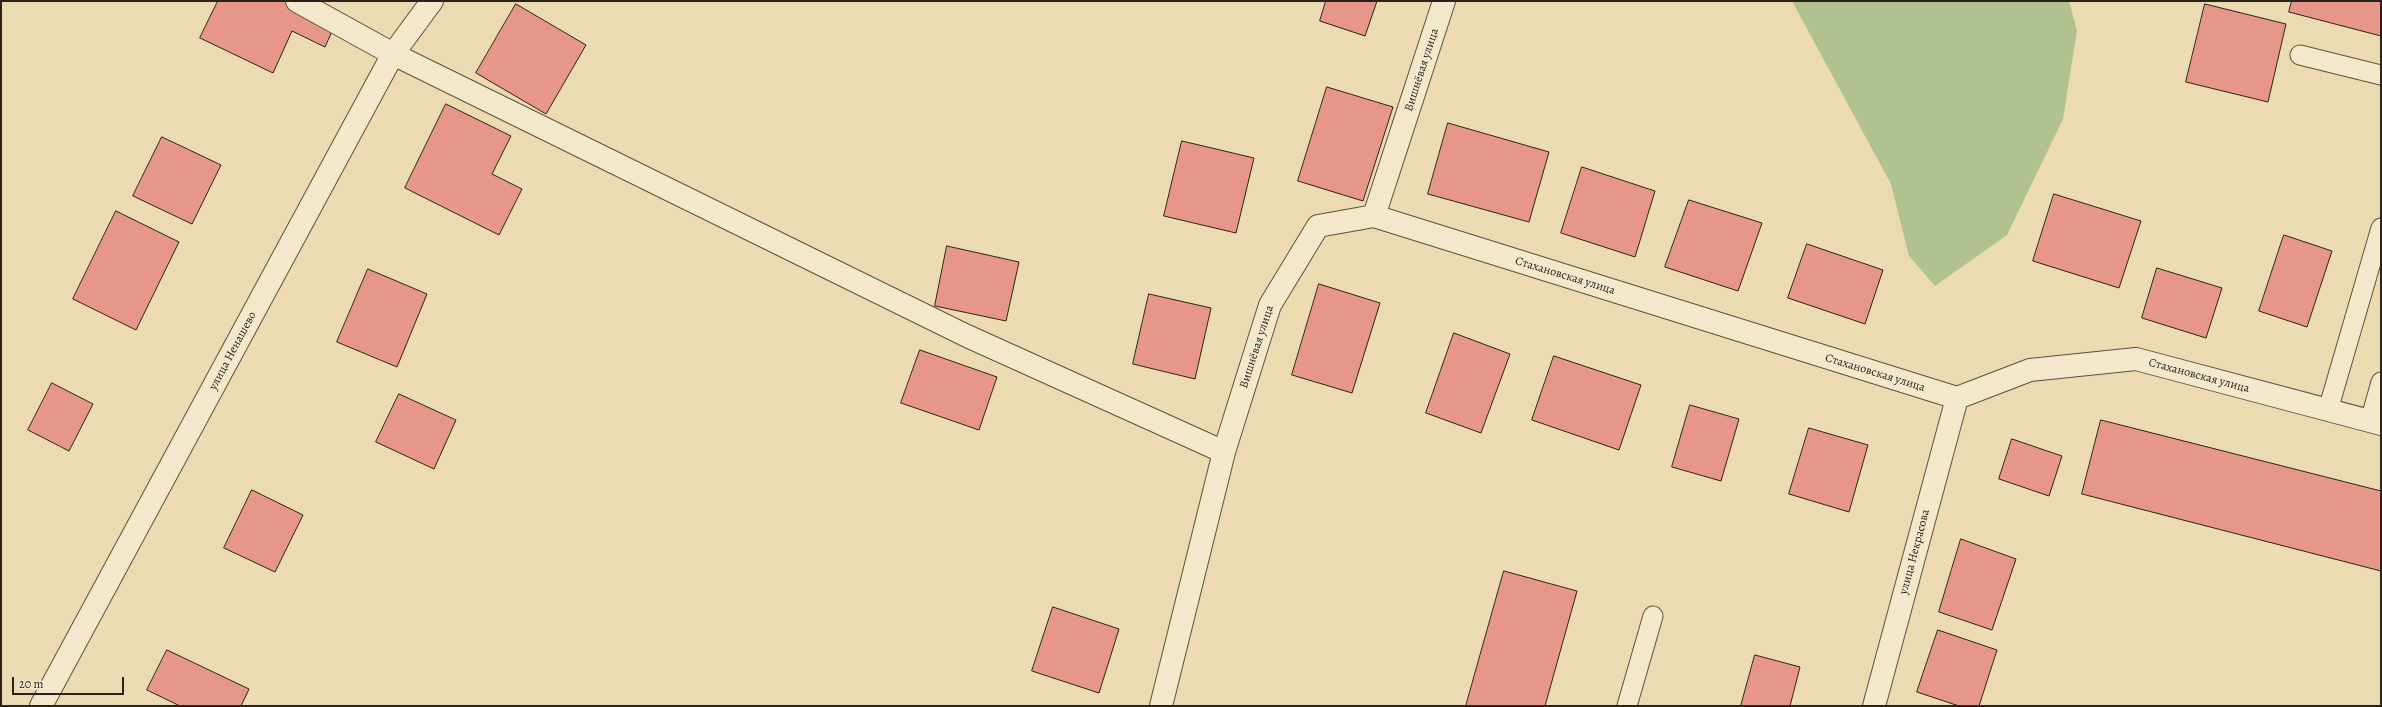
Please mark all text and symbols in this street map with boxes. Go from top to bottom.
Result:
street label: Вишнёвая улица [1402,27,1442,113]
street label: Стахановская улица [1513,254,1617,298]
street label: Вишнёвая улица [1237,304,1277,390]
street label: улица Ненашево [206,309,260,393]
street label: Стахановская улица [1823,351,1927,395]
street label: Стахановская улица [2147,356,2251,396]
street label: улица Некрасова [1897,508,1933,596]
scale bar [14,669,126,695]
text: 20 m [19,676,43,692]

